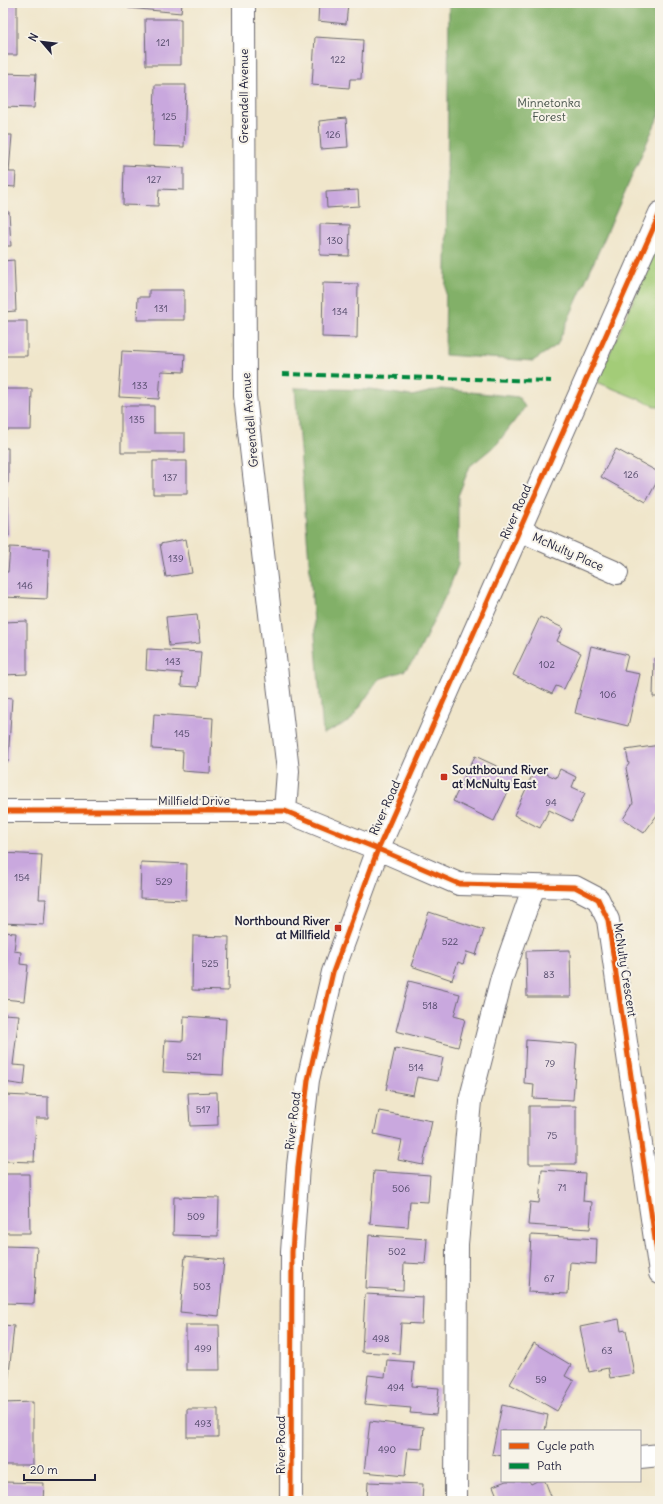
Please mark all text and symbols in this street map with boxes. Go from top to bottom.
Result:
north arrow [22,22,62,62]
text: N [25,31,41,44]
house number: 121 [156,36,170,49]
street label: Greendell Avenue [236,48,251,144]
house number: 122 [331,53,346,66]
park label: Minnetonka Forest [517,95,581,124]
house number: 125 [161,110,177,123]
house number: 126 [325,128,341,141]
house number: 127 [147,173,161,186]
house number: 130 [327,234,343,247]
house number: 131 [154,302,168,315]
house number: 134 [332,305,348,318]
street label: Greendell Avenue [238,372,261,468]
house number: 133 [132,379,148,392]
house number: 135 [129,413,145,426]
house number: 126 [623,468,639,481]
house number: 137 [163,471,177,484]
street label: River Road [497,482,534,542]
street label: McNulty Place [530,529,606,574]
house number: 139 [168,552,184,565]
house number: 146 [17,579,33,592]
house number: 143 [165,655,181,668]
house number: 102 [539,658,556,671]
house number: 106 [600,688,616,701]
house number: 145 [174,727,190,740]
place label: Southbound River at McNulty East [452,762,548,792]
marker: Southbound River at McNulty East [439,772,449,782]
street label: River Road [366,778,403,838]
street label: Millfield Drive [158,793,230,808]
house number: 94 [545,796,557,809]
house number: 154 [14,871,30,884]
house number: 529 [156,875,173,888]
place label: Northbound River at Millfield [234,913,330,942]
street label: McNulty Crescent [611,922,640,1018]
marker: Northbound River at Millfield [333,923,343,933]
house number: 522 [442,935,459,948]
house number: 525 [202,957,219,970]
house number: 83 [543,968,555,981]
house number: 518 [422,999,438,1012]
house number: 521 [186,1050,202,1063]
house number: 79 [545,1057,556,1070]
house number: 514 [408,1061,424,1074]
street label: River Road [281,1091,304,1151]
house number: 517 [196,1103,210,1116]
house number: 75 [547,1129,558,1142]
house number: 71 [558,1181,566,1194]
house number: 506 [392,1182,410,1195]
house number: 509 [187,1210,205,1223]
house number: 502 [388,1245,406,1258]
house number: 67 [544,1272,554,1285]
house number: 503 [193,1280,211,1293]
house number: 498 [372,1332,390,1345]
house number: 499 [194,1342,212,1355]
house number: 63 [601,1344,613,1357]
house number: 59 [535,1373,547,1386]
house number: 494 [387,1381,405,1394]
street label: River Road [273,1416,288,1474]
house number: 493 [194,1417,212,1430]
legend [501,1430,641,1482]
text: Cycle path [537,1438,594,1453]
house number: 490 [378,1443,396,1456]
scale bar [24,1456,95,1482]
text: Path [537,1458,562,1473]
text: 20 m [30,1462,58,1477]

